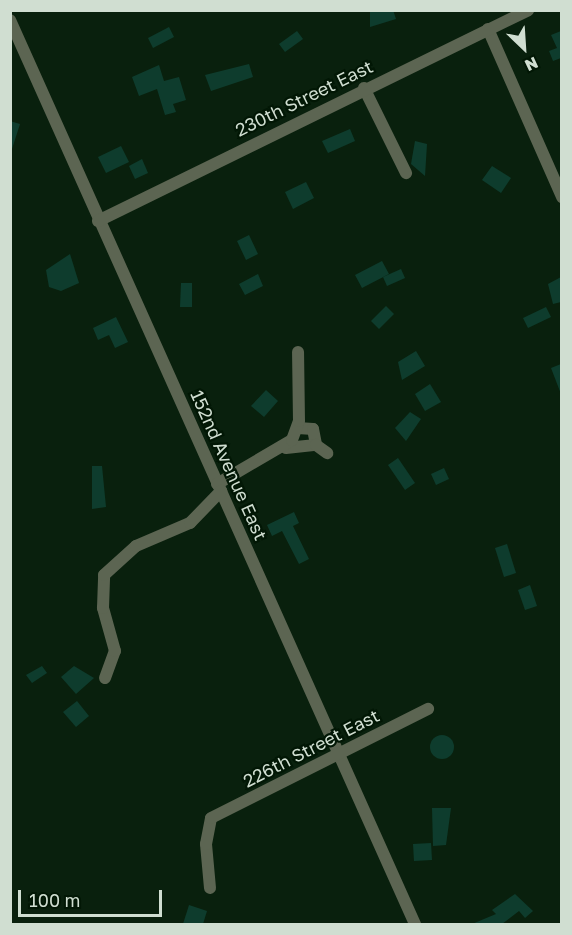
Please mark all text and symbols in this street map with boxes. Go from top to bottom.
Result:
north arrow [494,18,554,78]
text: N [522,53,541,76]
street label: 230th Street East [232,55,376,141]
street label: 152nd Avenue East [186,387,272,543]
street label: 226th Street East [239,704,383,792]
scale bar [21,878,165,916]
text: 100 m [29,889,80,911]

